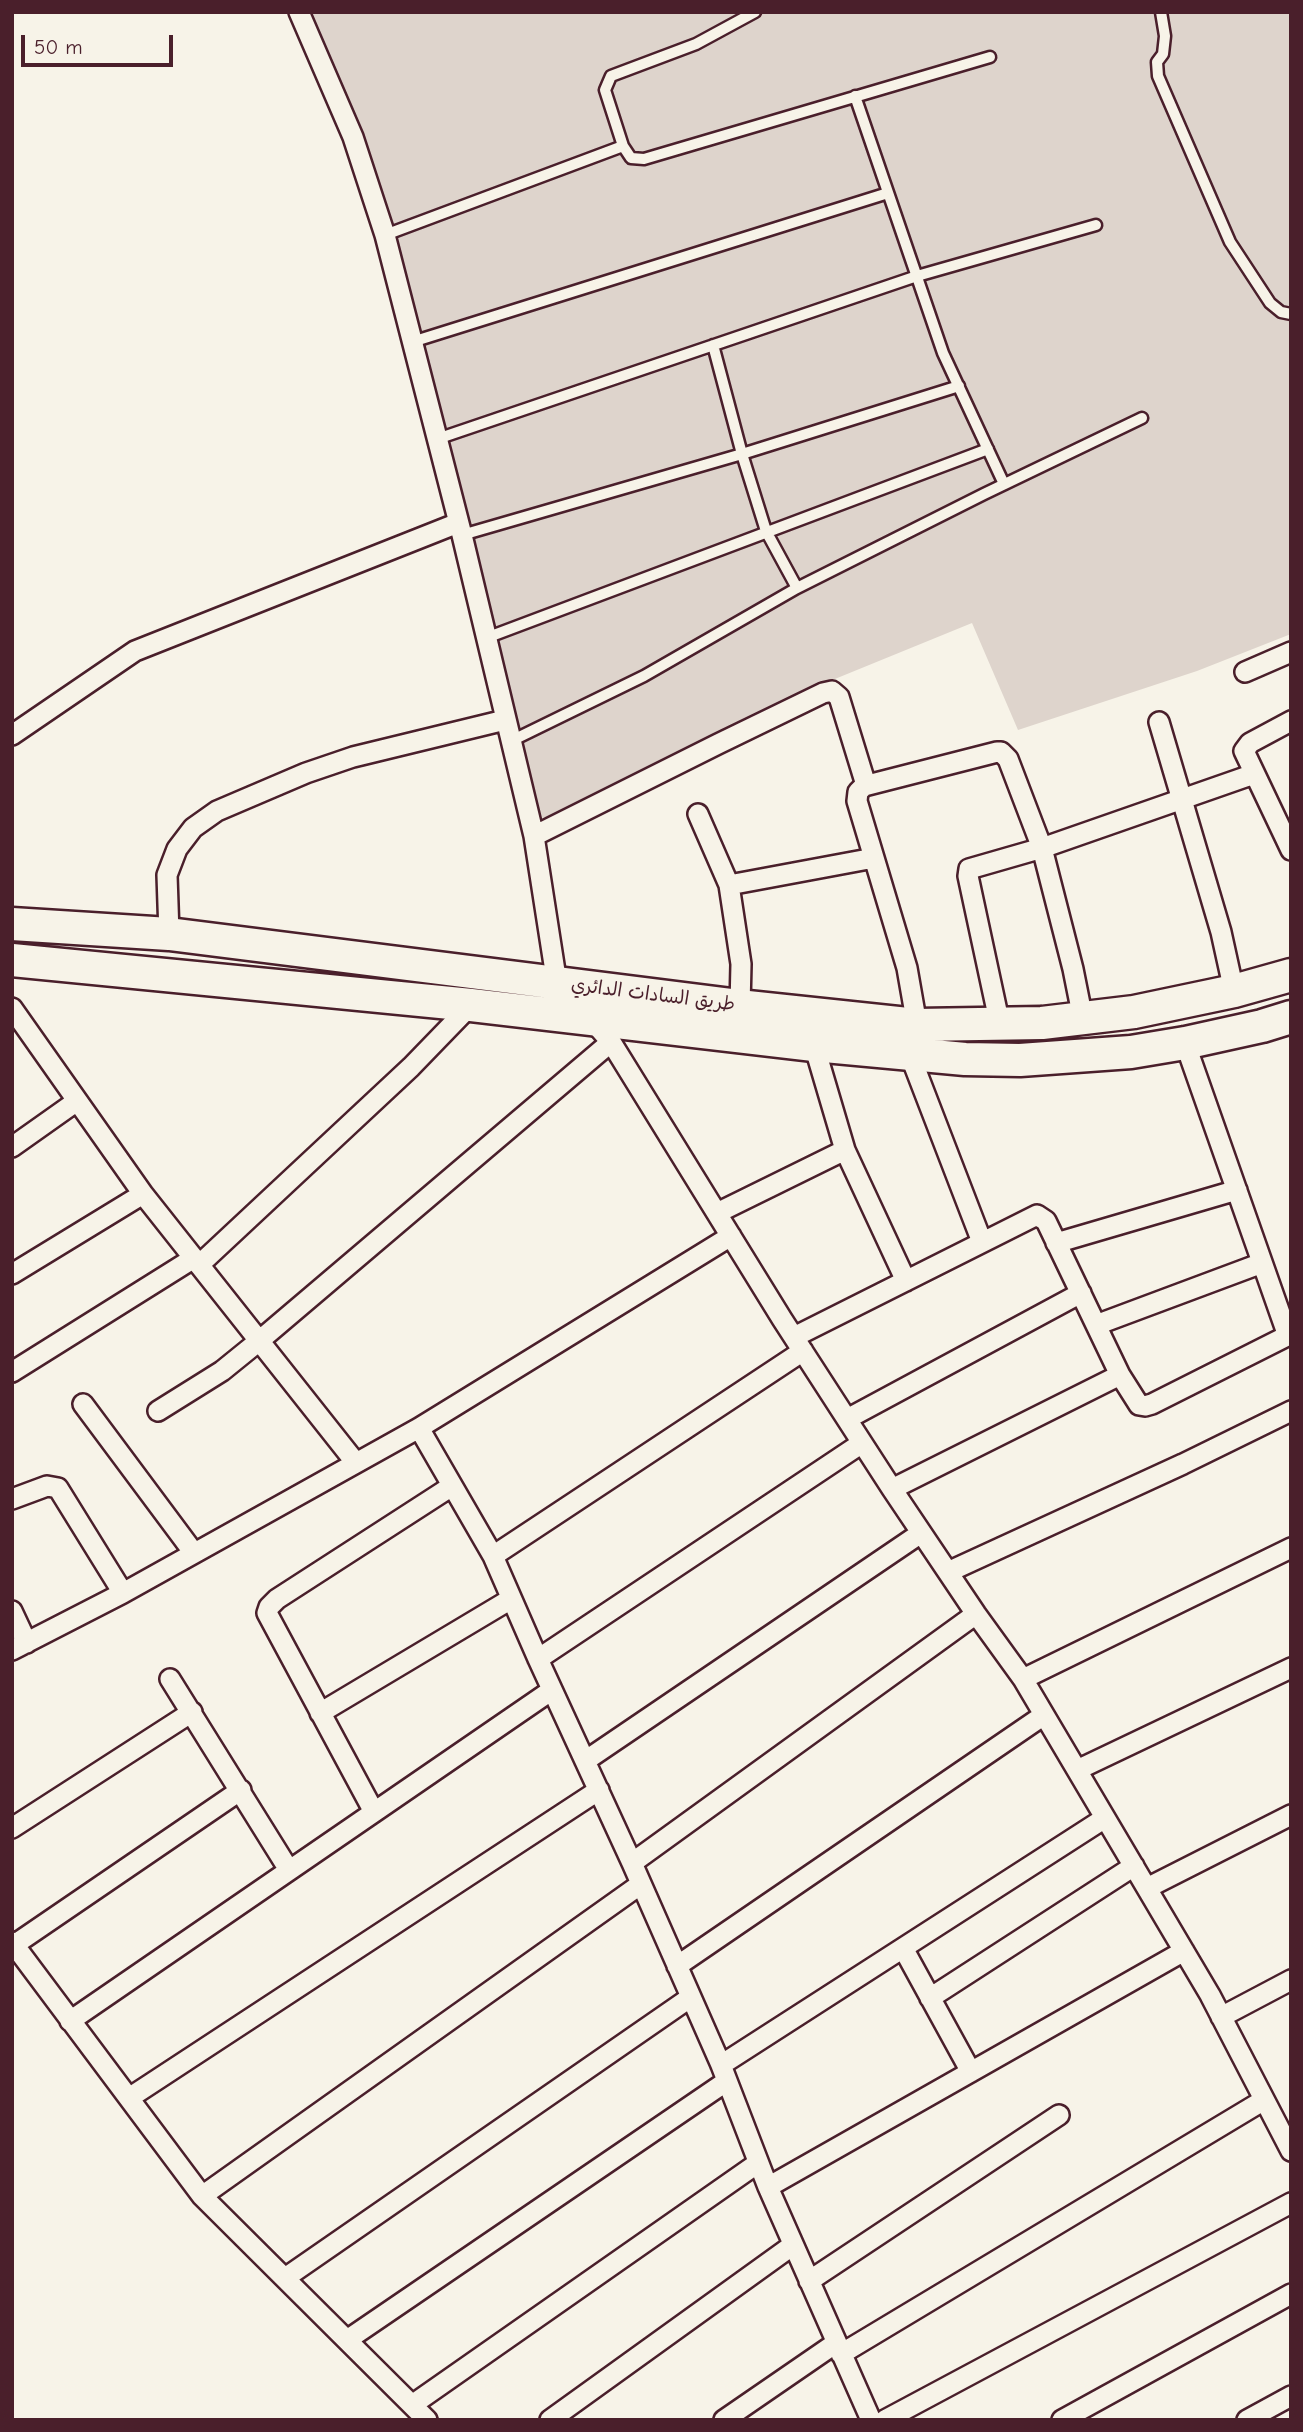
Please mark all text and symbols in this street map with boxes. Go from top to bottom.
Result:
scale bar [24,21,177,65]
text: 50 m [34,35,83,59]
street label: طريق السادات الدائري [570,974,736,1016]

